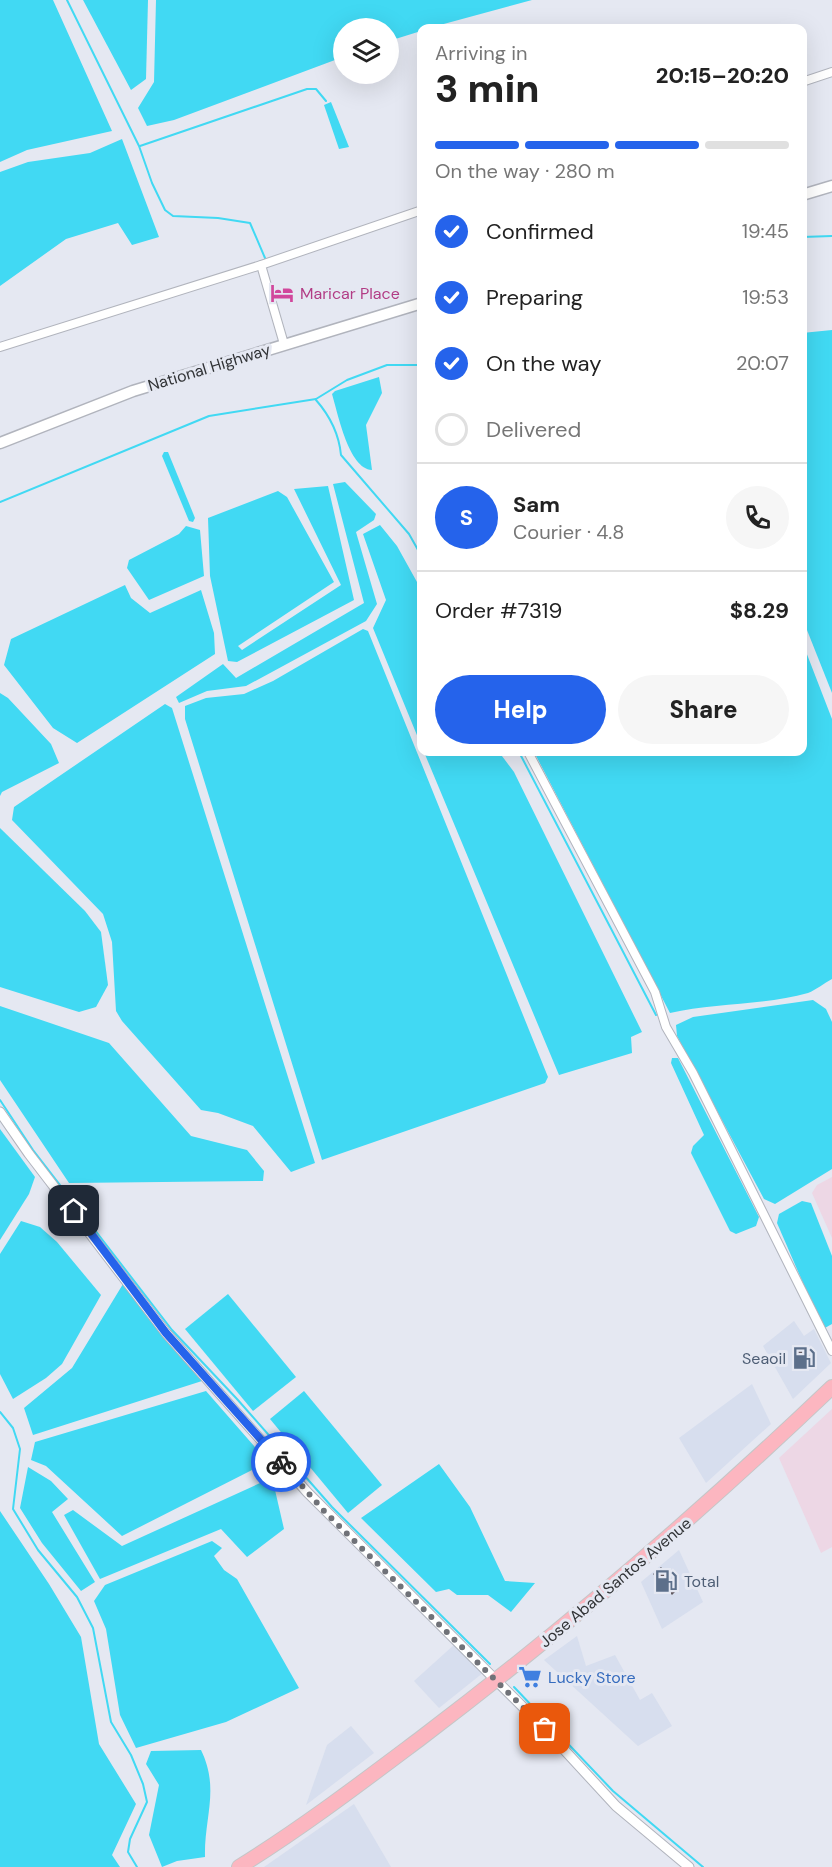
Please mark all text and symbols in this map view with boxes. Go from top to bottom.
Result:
map controls [333,18,399,84]
button: layers [333,18,399,84]
text: Arriving in [435,40,527,66]
text: 20:15–20:20 [656,61,789,90]
text: 3 min [435,63,540,114]
text: On the way · 280 m [435,158,615,184]
icon: check [435,215,468,248]
text: Confirmed [486,217,594,246]
text: 19:45 [742,218,789,244]
hotel icon: Maricar Place [269,280,295,306]
icon: check [435,281,468,314]
place label: Maricar Place [300,283,400,304]
text: Preparing [486,283,583,312]
text: 19:53 [742,284,789,310]
street label: National Highway [145,339,273,396]
icon: check [435,347,468,380]
text: On the way [486,349,601,378]
text: 20:07 [736,350,789,376]
text: Delivered [486,415,581,444]
button: phone [726,486,789,549]
text: Sam [513,490,560,519]
text: S [460,503,473,532]
text: Courier · 4.8 [513,519,624,545]
text: Order #7319 [435,596,562,625]
text: $8.29 [730,596,789,625]
button: Help [435,675,606,744]
button: Share [618,675,789,744]
pin [48,1185,99,1236]
icon: home [57,1194,90,1227]
fuel station icon: Seaoil [791,1345,817,1371]
place label: Seaoil [742,1348,786,1369]
courier [251,1432,311,1492]
icon: bike [265,1446,298,1479]
street label: Jose Abad Santos Avenue [535,1513,696,1652]
fuel station icon: Total [653,1568,679,1594]
place label: Total [684,1571,719,1592]
supermarket icon: Lucky Store [517,1664,543,1690]
place label: Lucky Store [548,1667,636,1688]
pin [519,1703,570,1754]
icon: bag [528,1712,561,1745]

